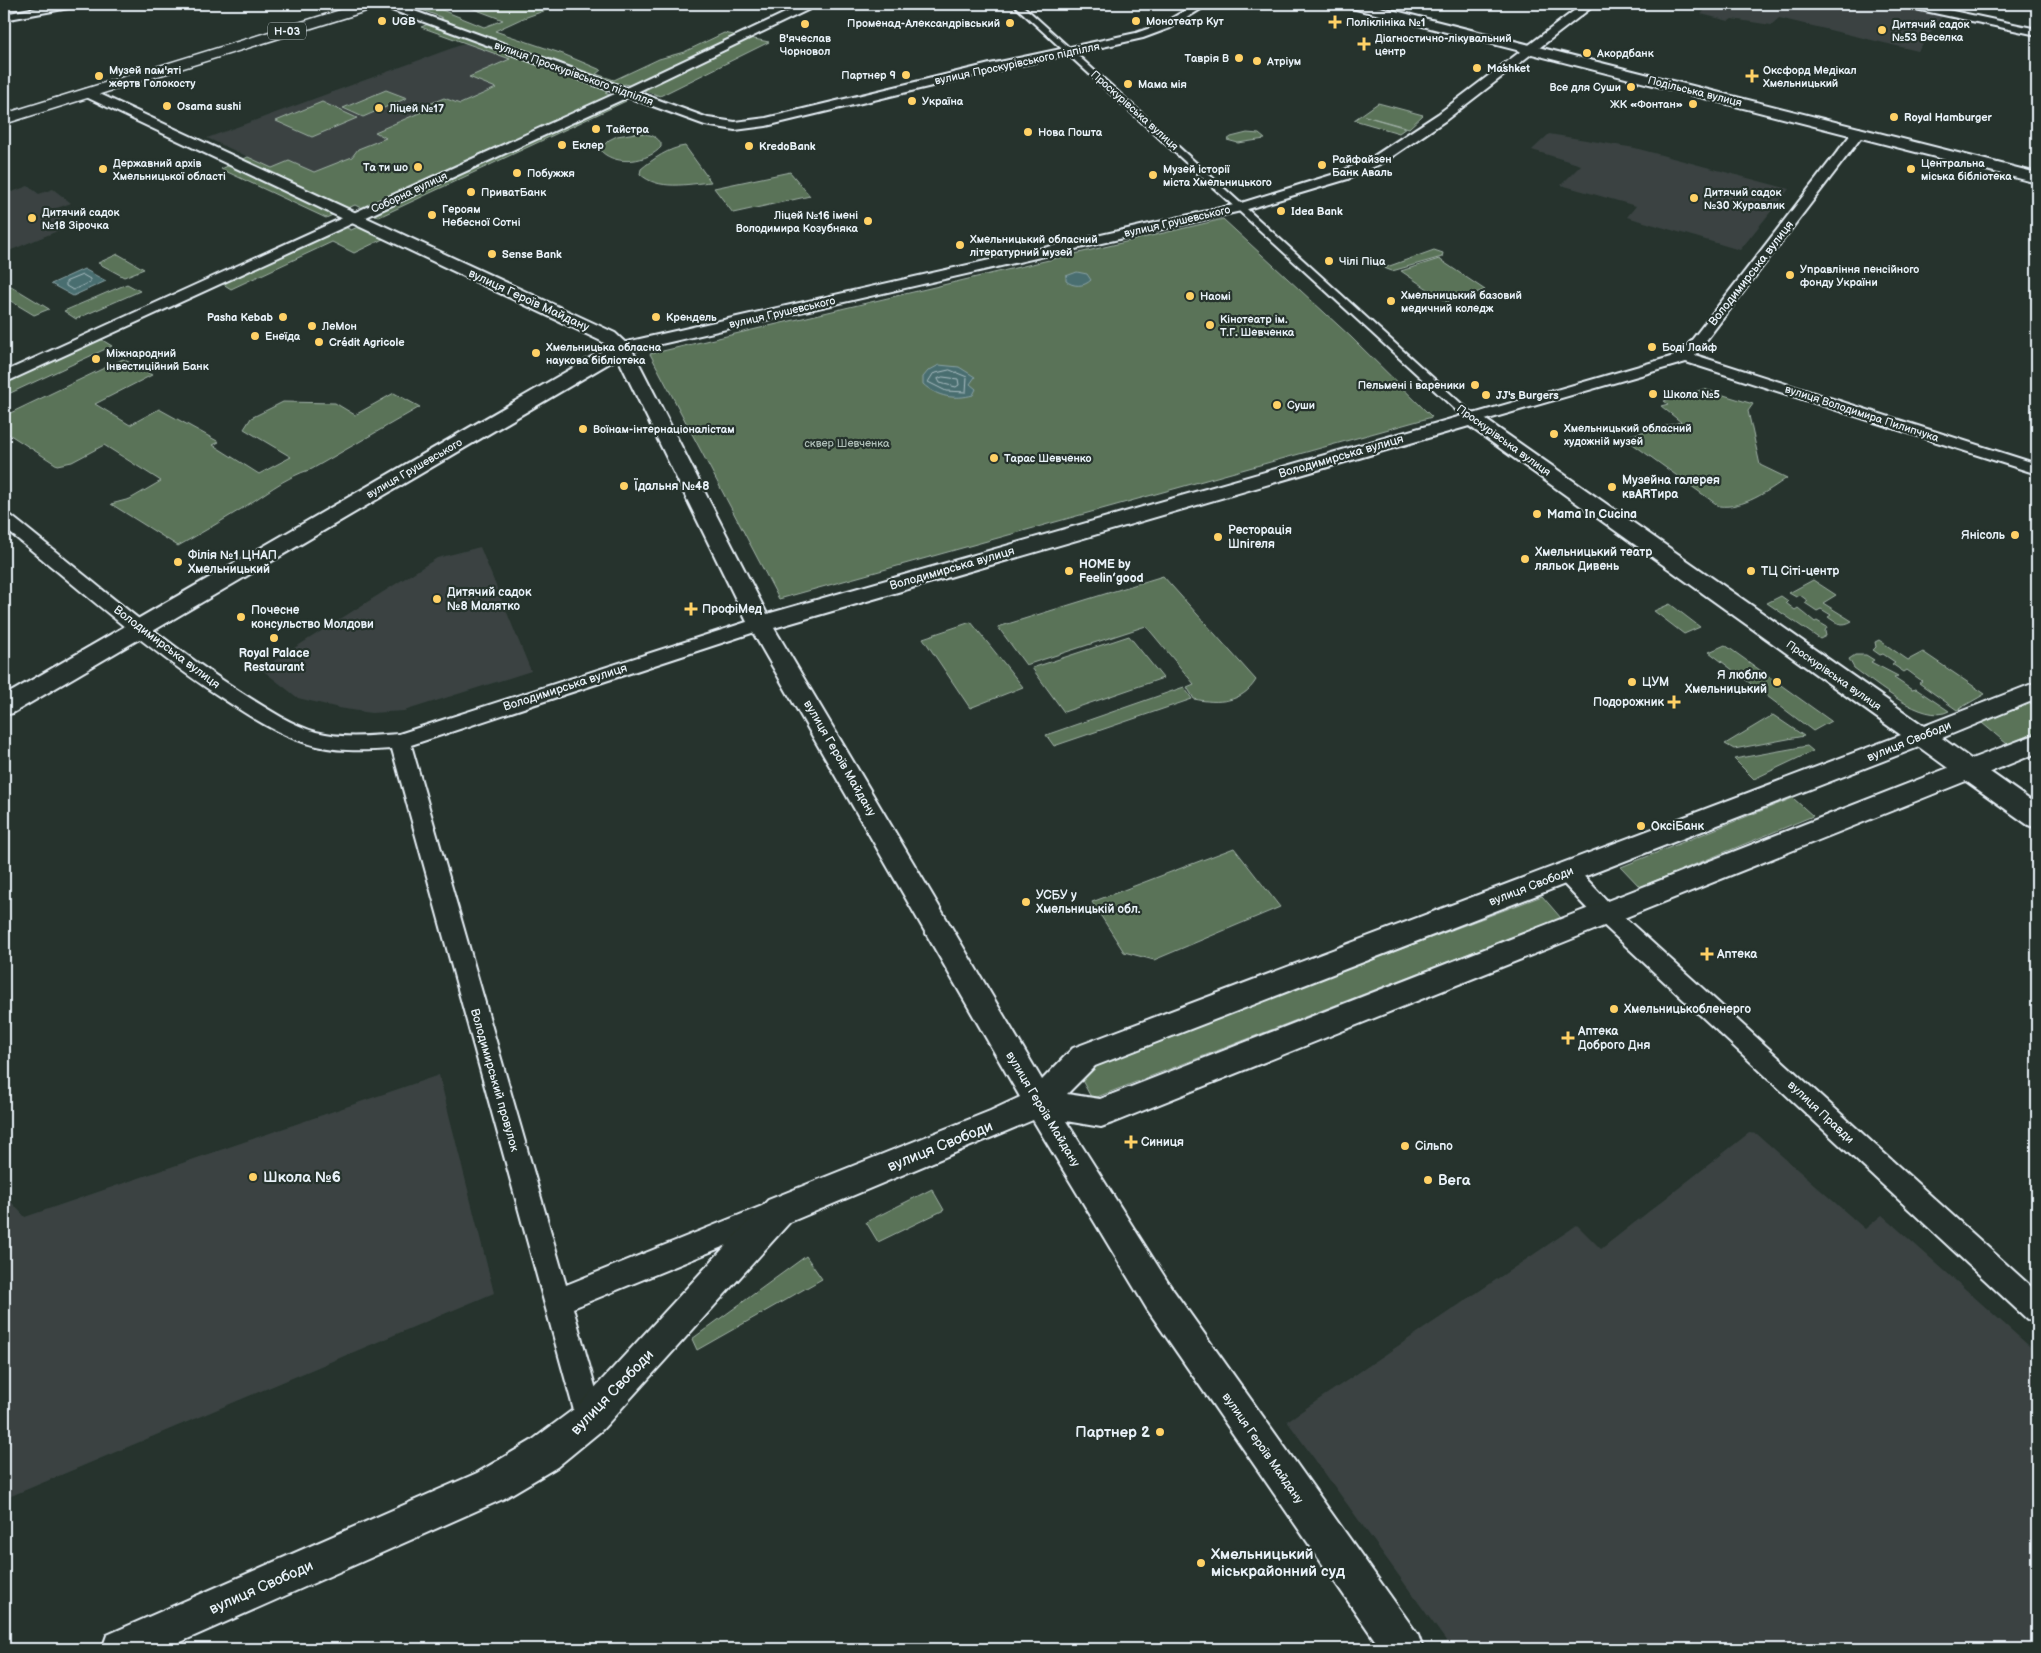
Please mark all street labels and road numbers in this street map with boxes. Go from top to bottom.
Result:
road number: Н-03 [268,22,306,40]
street label: вулиця Проскурівського підпілля [492,39,655,108]
street label: вулиця Проскурівського підпілля [933,40,1101,87]
street label: Проскурівська вулиця [1088,68,1181,153]
street label: Подільська вулиця [1646,73,1743,109]
street label: Соборна вулиця [369,169,449,216]
street label: вулиця Грушевського [1123,203,1232,240]
street label: Володимирська вулиця [1706,217,1797,329]
street label: вулиця Героїв Майдану [466,266,592,335]
street label: вулиця Грушевського [728,294,837,331]
street label: вулиця Володимира Пилипчука [1783,382,1941,445]
street label: Проскурівська вулиця [1454,402,1553,479]
street label: Володимирська вулиця [1277,431,1406,482]
street label: вулиця Грушевського [364,436,465,501]
street label: Володимирська вулиця [888,543,1017,594]
street label: Володимирська вулиця [111,603,223,692]
street label: Проскурівська вулиця [1784,638,1884,713]
street label: Володимирська вулиця [501,660,629,715]
street label: вулиця Героїв Майдану [800,697,879,819]
street label: вулиця Свободи [1865,718,1953,765]
street label: вулиця Свободи [1487,863,1576,909]
street label: Володимирський провулок [467,1007,522,1154]
street label: вулиця Героїв Майдану [1002,1049,1083,1170]
street label: вулиця Правди [1784,1078,1857,1147]
street label: вулиця Свободи [885,1117,996,1176]
street label: вулиця Свободи [567,1346,658,1439]
street label: вулиця Героїв Майдану [1219,1390,1307,1507]
street label: вулиця Свободи [206,1556,316,1619]

